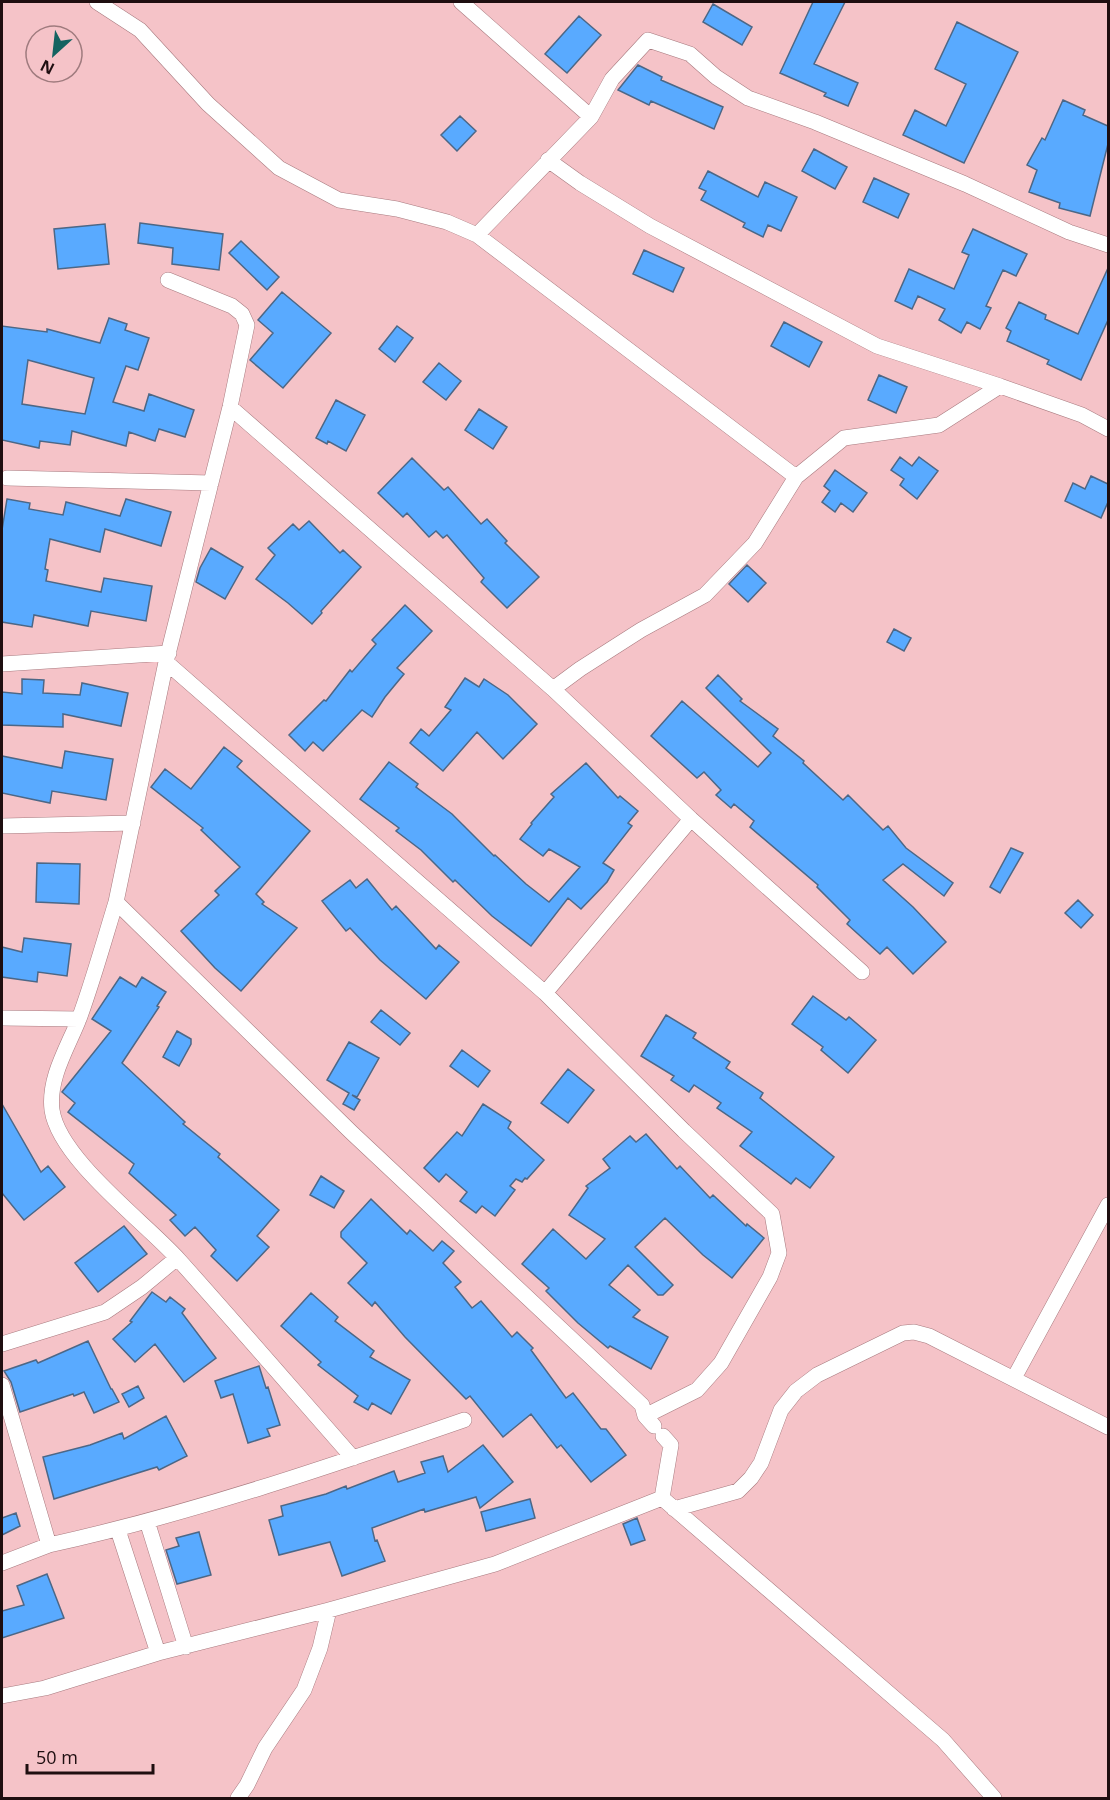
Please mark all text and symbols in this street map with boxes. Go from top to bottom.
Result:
north arrow [24,24,84,84]
text: N [36,55,58,80]
scale bar [27,1737,153,1775]
text: 50 m [36,1745,78,1769]

